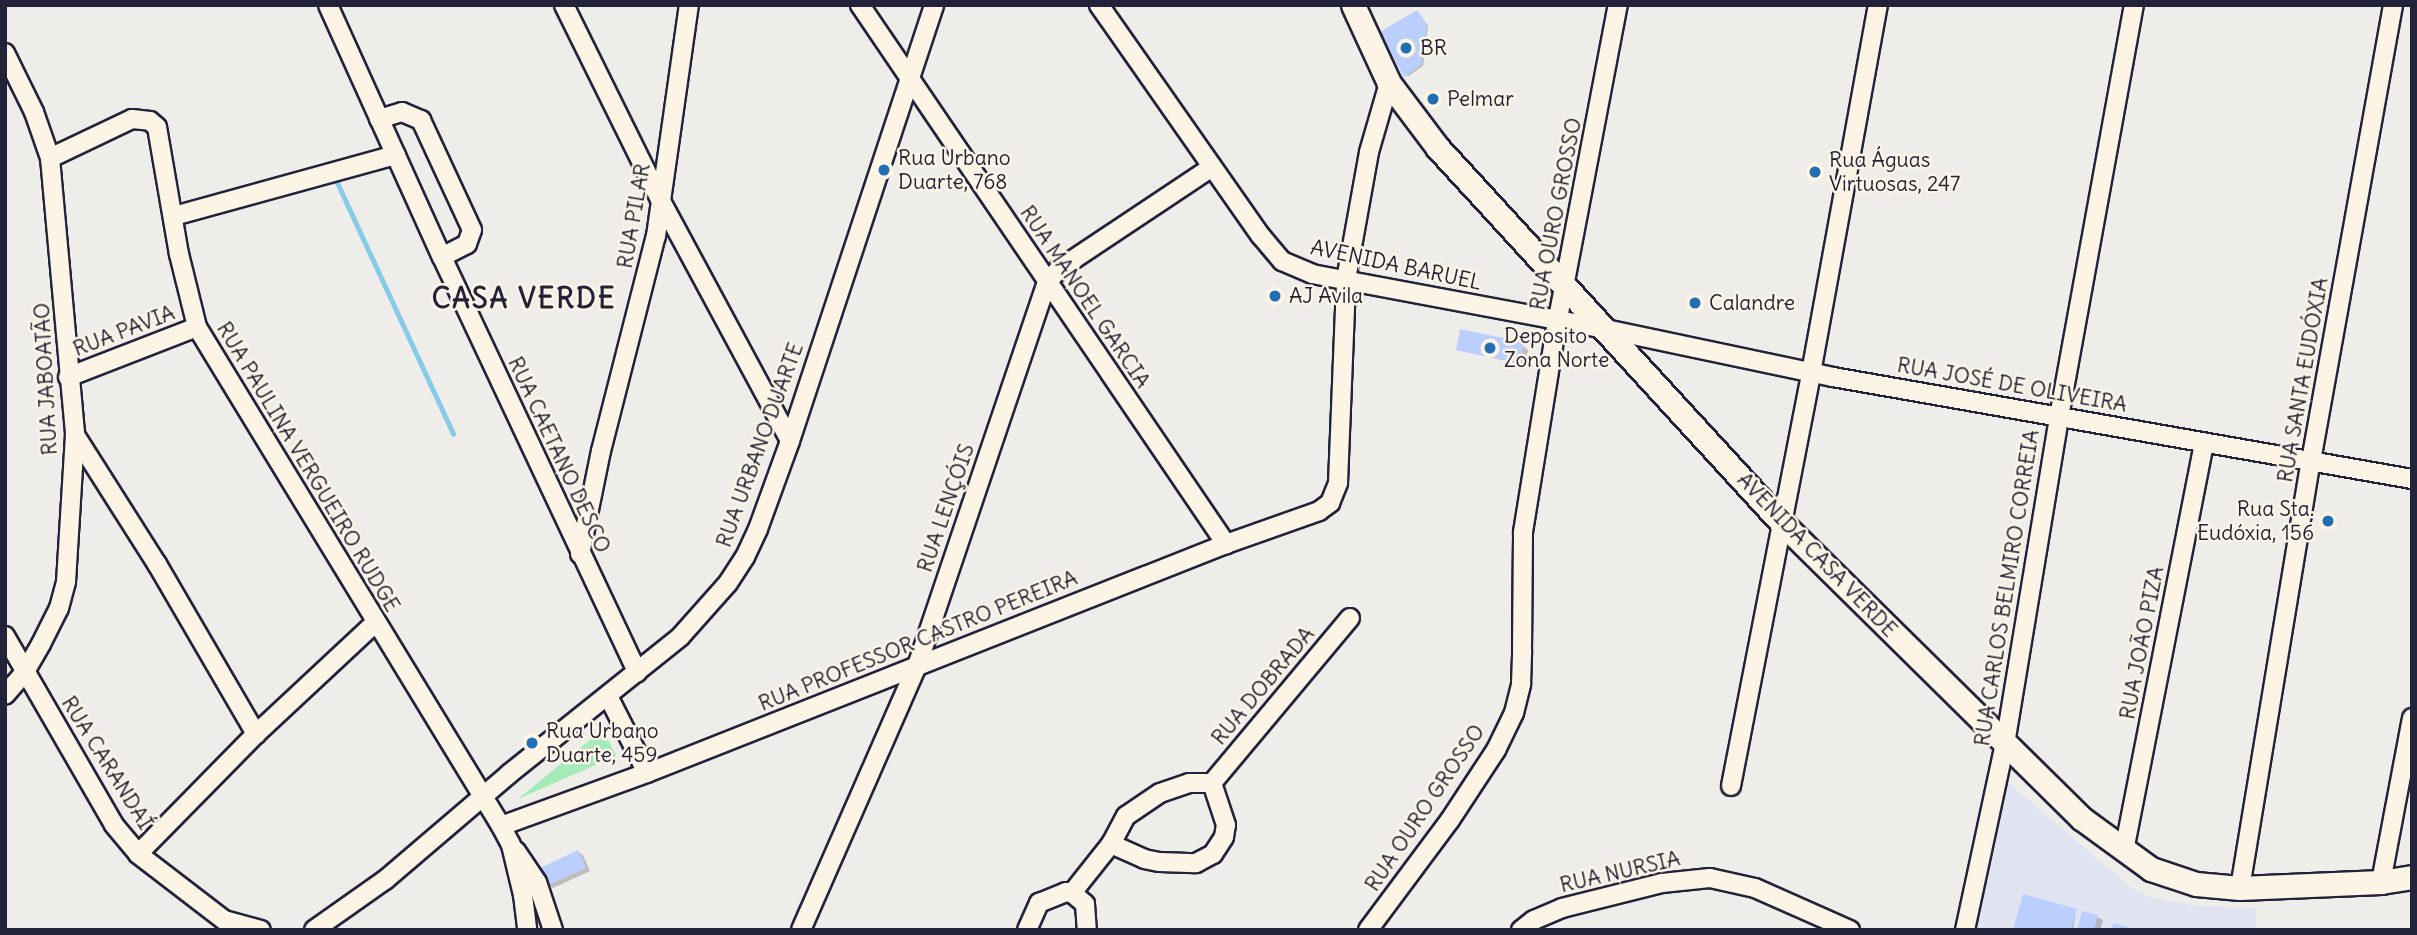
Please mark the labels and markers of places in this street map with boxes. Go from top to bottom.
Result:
place label: BR [1420,35,1447,61]
marker: BR [1398,40,1414,56]
place label: Pelmar [1447,86,1514,112]
marker: Pelmar [1425,91,1441,107]
place label: Rua Urbano Duarte, 768 [898,145,1011,195]
place label: Rua Águas Virtuosas, 247 [1829,147,1960,197]
marker: Rua Urbano Duarte, 768 [876,162,892,178]
marker: Rua Águas Virtuosas, 247 [1807,164,1823,180]
place label: AJ Avila [1289,283,1363,309]
marker: AJ Avila [1267,288,1283,304]
place label: Calandre [1709,290,1795,316]
marker: Calandre [1687,295,1703,311]
place label: Deposito Zona Norte [1504,323,1609,373]
marker: Deposito Zona Norte [1482,340,1498,356]
place label: Rua Sta. Eudóxia, 156 [2197,496,2314,546]
marker: Rua Sta. Eudóxia, 156 [2320,513,2336,529]
place label: Rua Urbano Duarte, 459 [546,718,659,768]
marker: Rua Urbano Duarte, 459 [524,735,540,751]

